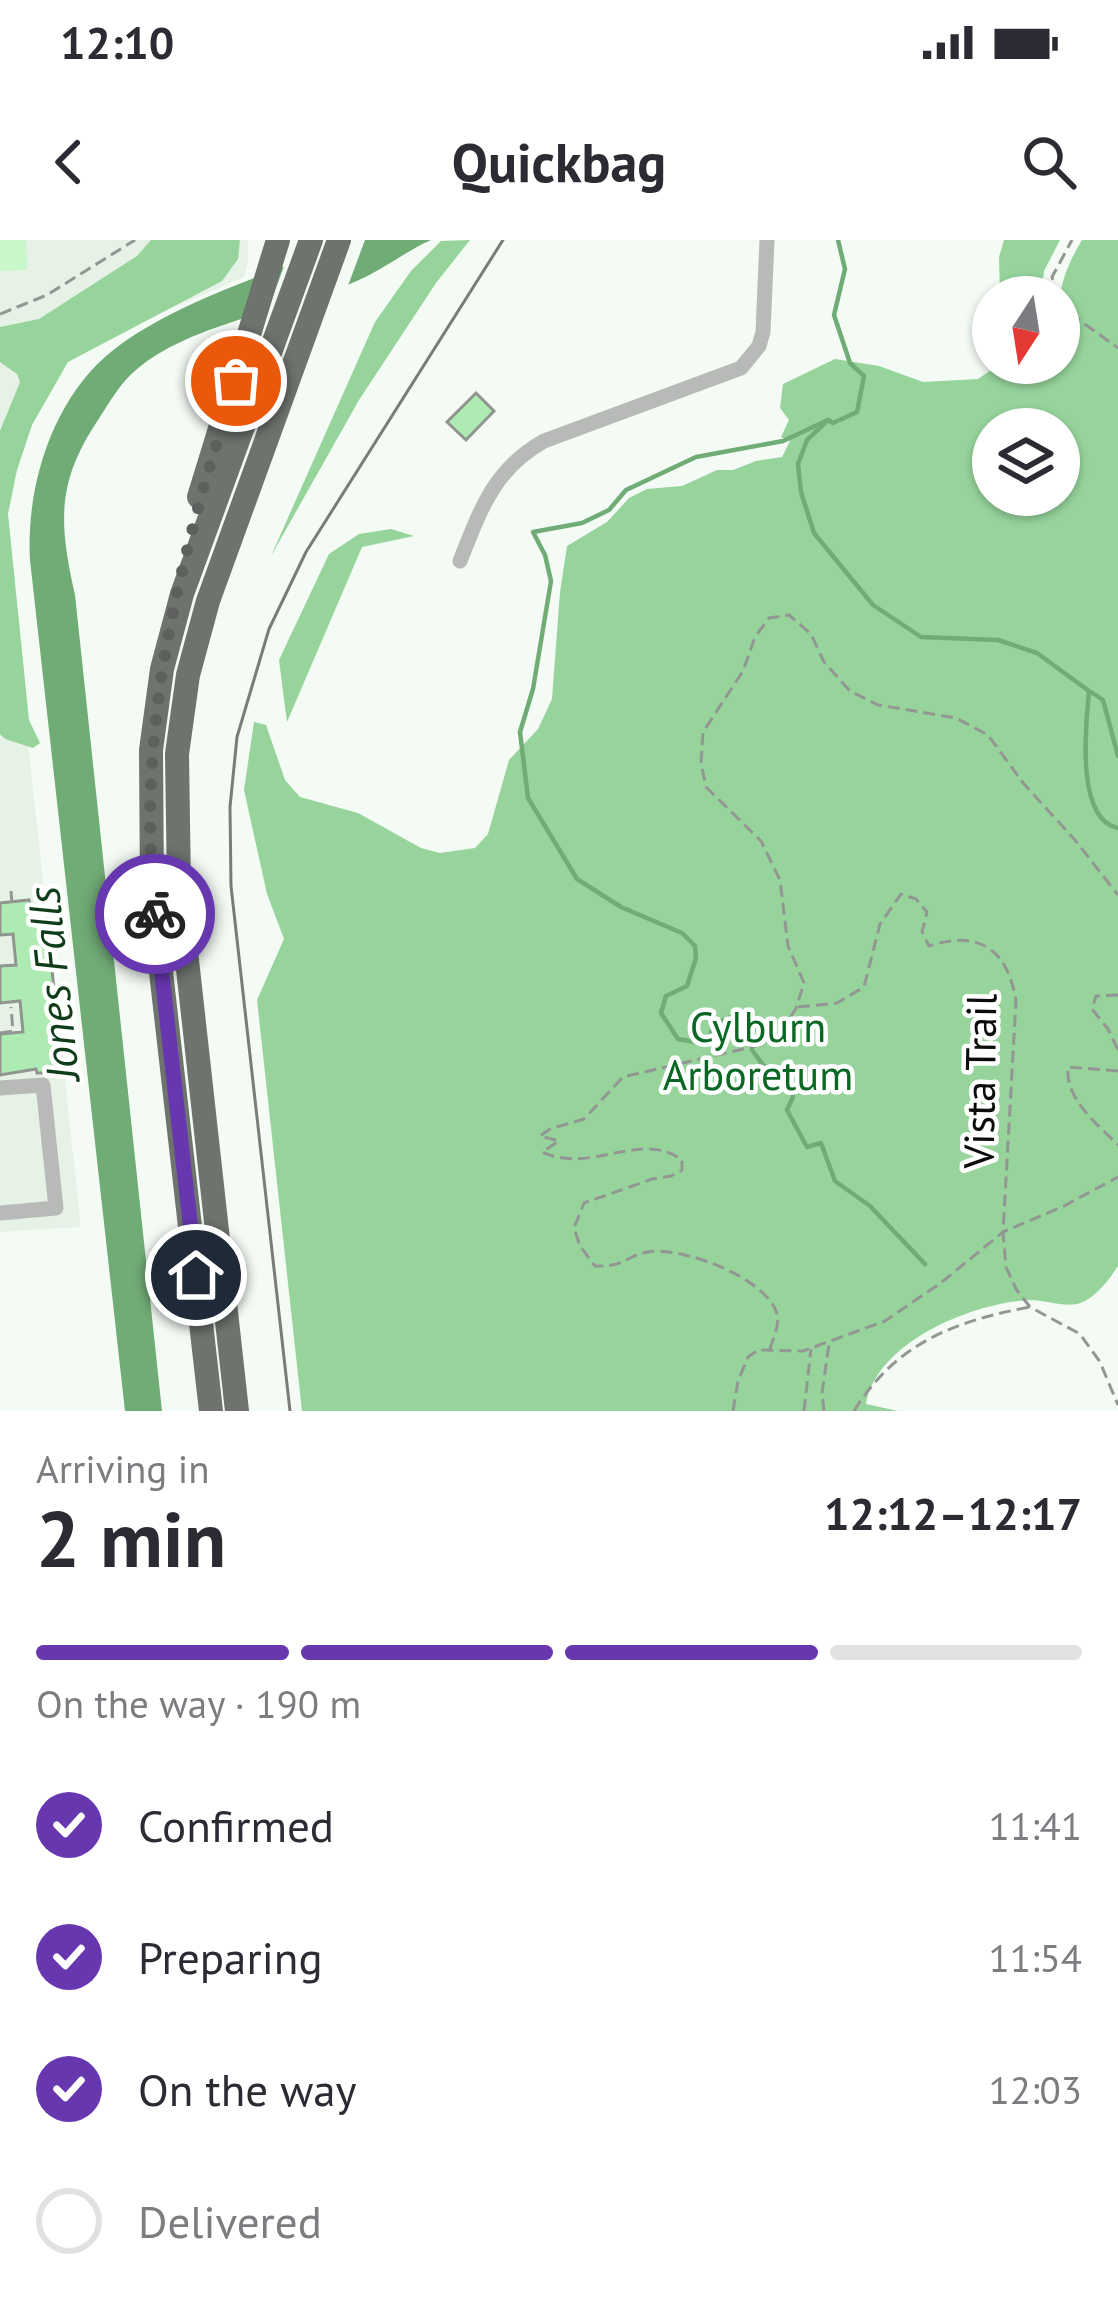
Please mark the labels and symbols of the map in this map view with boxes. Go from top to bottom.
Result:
north arrow [972,276,1080,384]
pin [185,330,287,432]
courier [95,854,215,974]
water label: Jones Falls [13,884,91,1087]
street label: Vista Trail [950,993,1009,1170]
park label: Cylburn Arboretum [663,999,853,1102]
pin [145,1224,247,1326]

